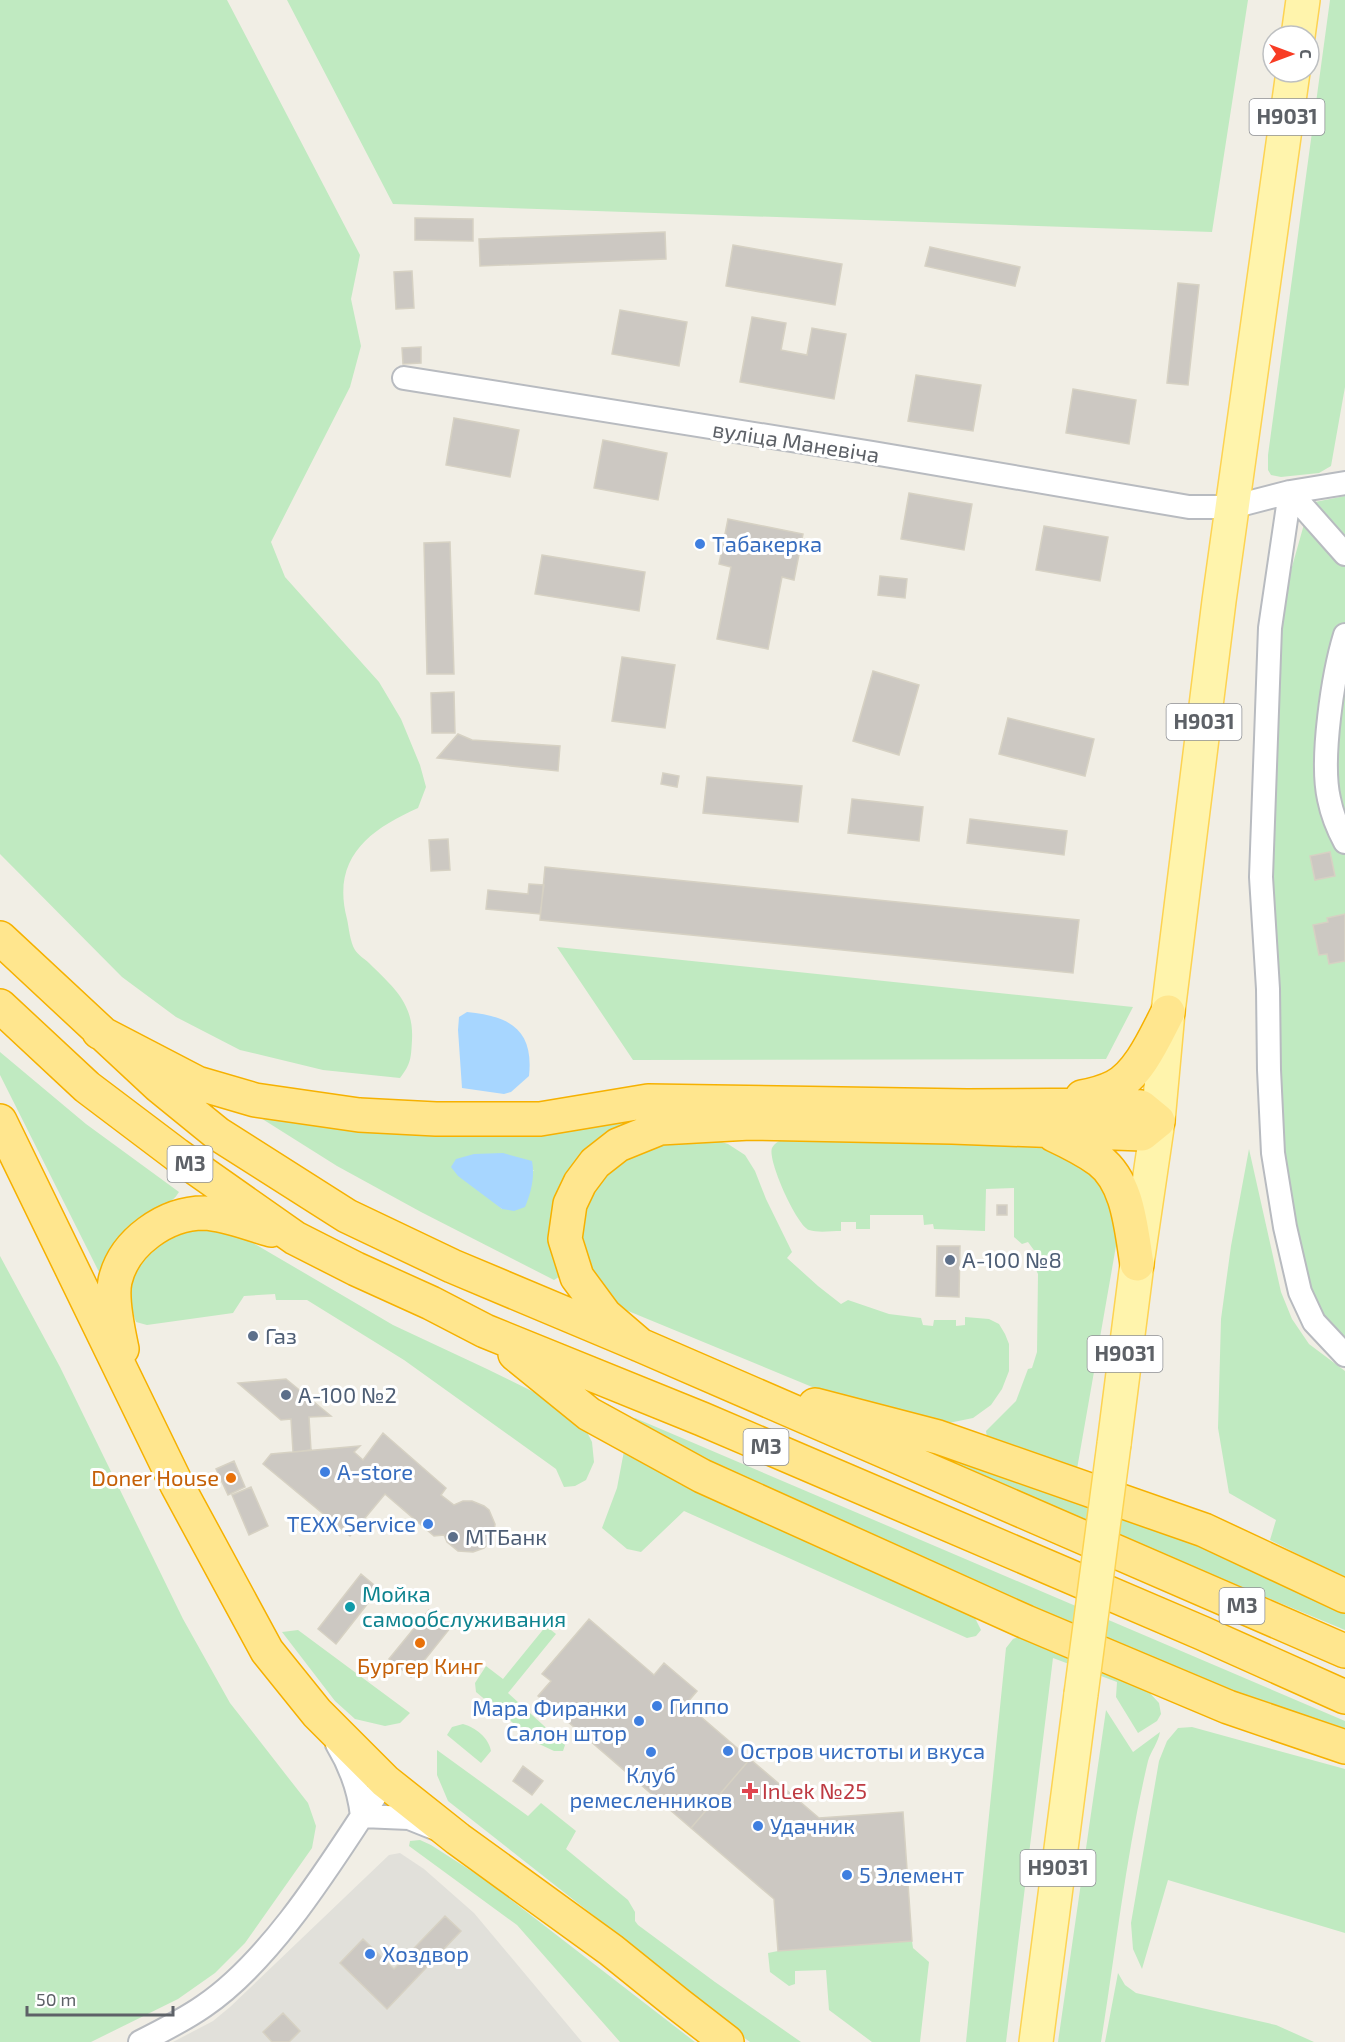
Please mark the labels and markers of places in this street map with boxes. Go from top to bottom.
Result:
place label: Табакерка [712,530,822,556]
marker: Табакерка [693,537,707,551]
place label: А-100 №8 [962,1246,1062,1272]
marker: А-100 №8 [943,1253,957,1267]
place label: Газ [265,1322,297,1348]
marker: Газ [246,1329,260,1343]
place label: А-100 №2 [298,1381,397,1407]
marker: А-100 №2 [279,1388,293,1402]
place label: A-store [337,1458,413,1484]
place label: Doner House [91,1464,219,1490]
marker: A-store [318,1465,332,1479]
marker: Doner House [224,1471,238,1485]
place label: TEXX Service [287,1510,416,1536]
marker: TEXX Service [421,1517,435,1531]
place label: МТБанк [465,1523,547,1549]
marker: МТБанк [446,1530,460,1544]
place label: Мойка самообслуживания [362,1580,566,1632]
marker: Мойка самообслуживания [343,1600,357,1614]
marker: Бургер Кинг [413,1636,427,1650]
place label: Бургер Кинг [357,1652,483,1679]
place label: Гиппо [669,1692,729,1718]
place label: Мара Фиранки Салон штор [472,1694,627,1745]
marker: Гиппо [650,1699,664,1713]
marker: Мара Фиранки Салон штор [632,1714,646,1728]
place label: Остров чистоты и вкуса [740,1737,985,1764]
marker: Остров чистоты и вкуса [721,1744,735,1758]
marker: Клуб ремесленников [644,1745,658,1759]
place label: Клуб ремесленников [569,1761,733,1812]
place label: InLek №25 [762,1777,867,1803]
marker: InLek №25 [743,1784,757,1798]
place label: Удачник [770,1812,855,1838]
marker: Удачник [751,1819,765,1833]
place label: 5 Элемент [859,1861,965,1887]
marker: 5 Элемент [840,1868,854,1882]
place label: Хоздвор [382,1940,469,1966]
marker: Хоздвор [363,1947,377,1961]

